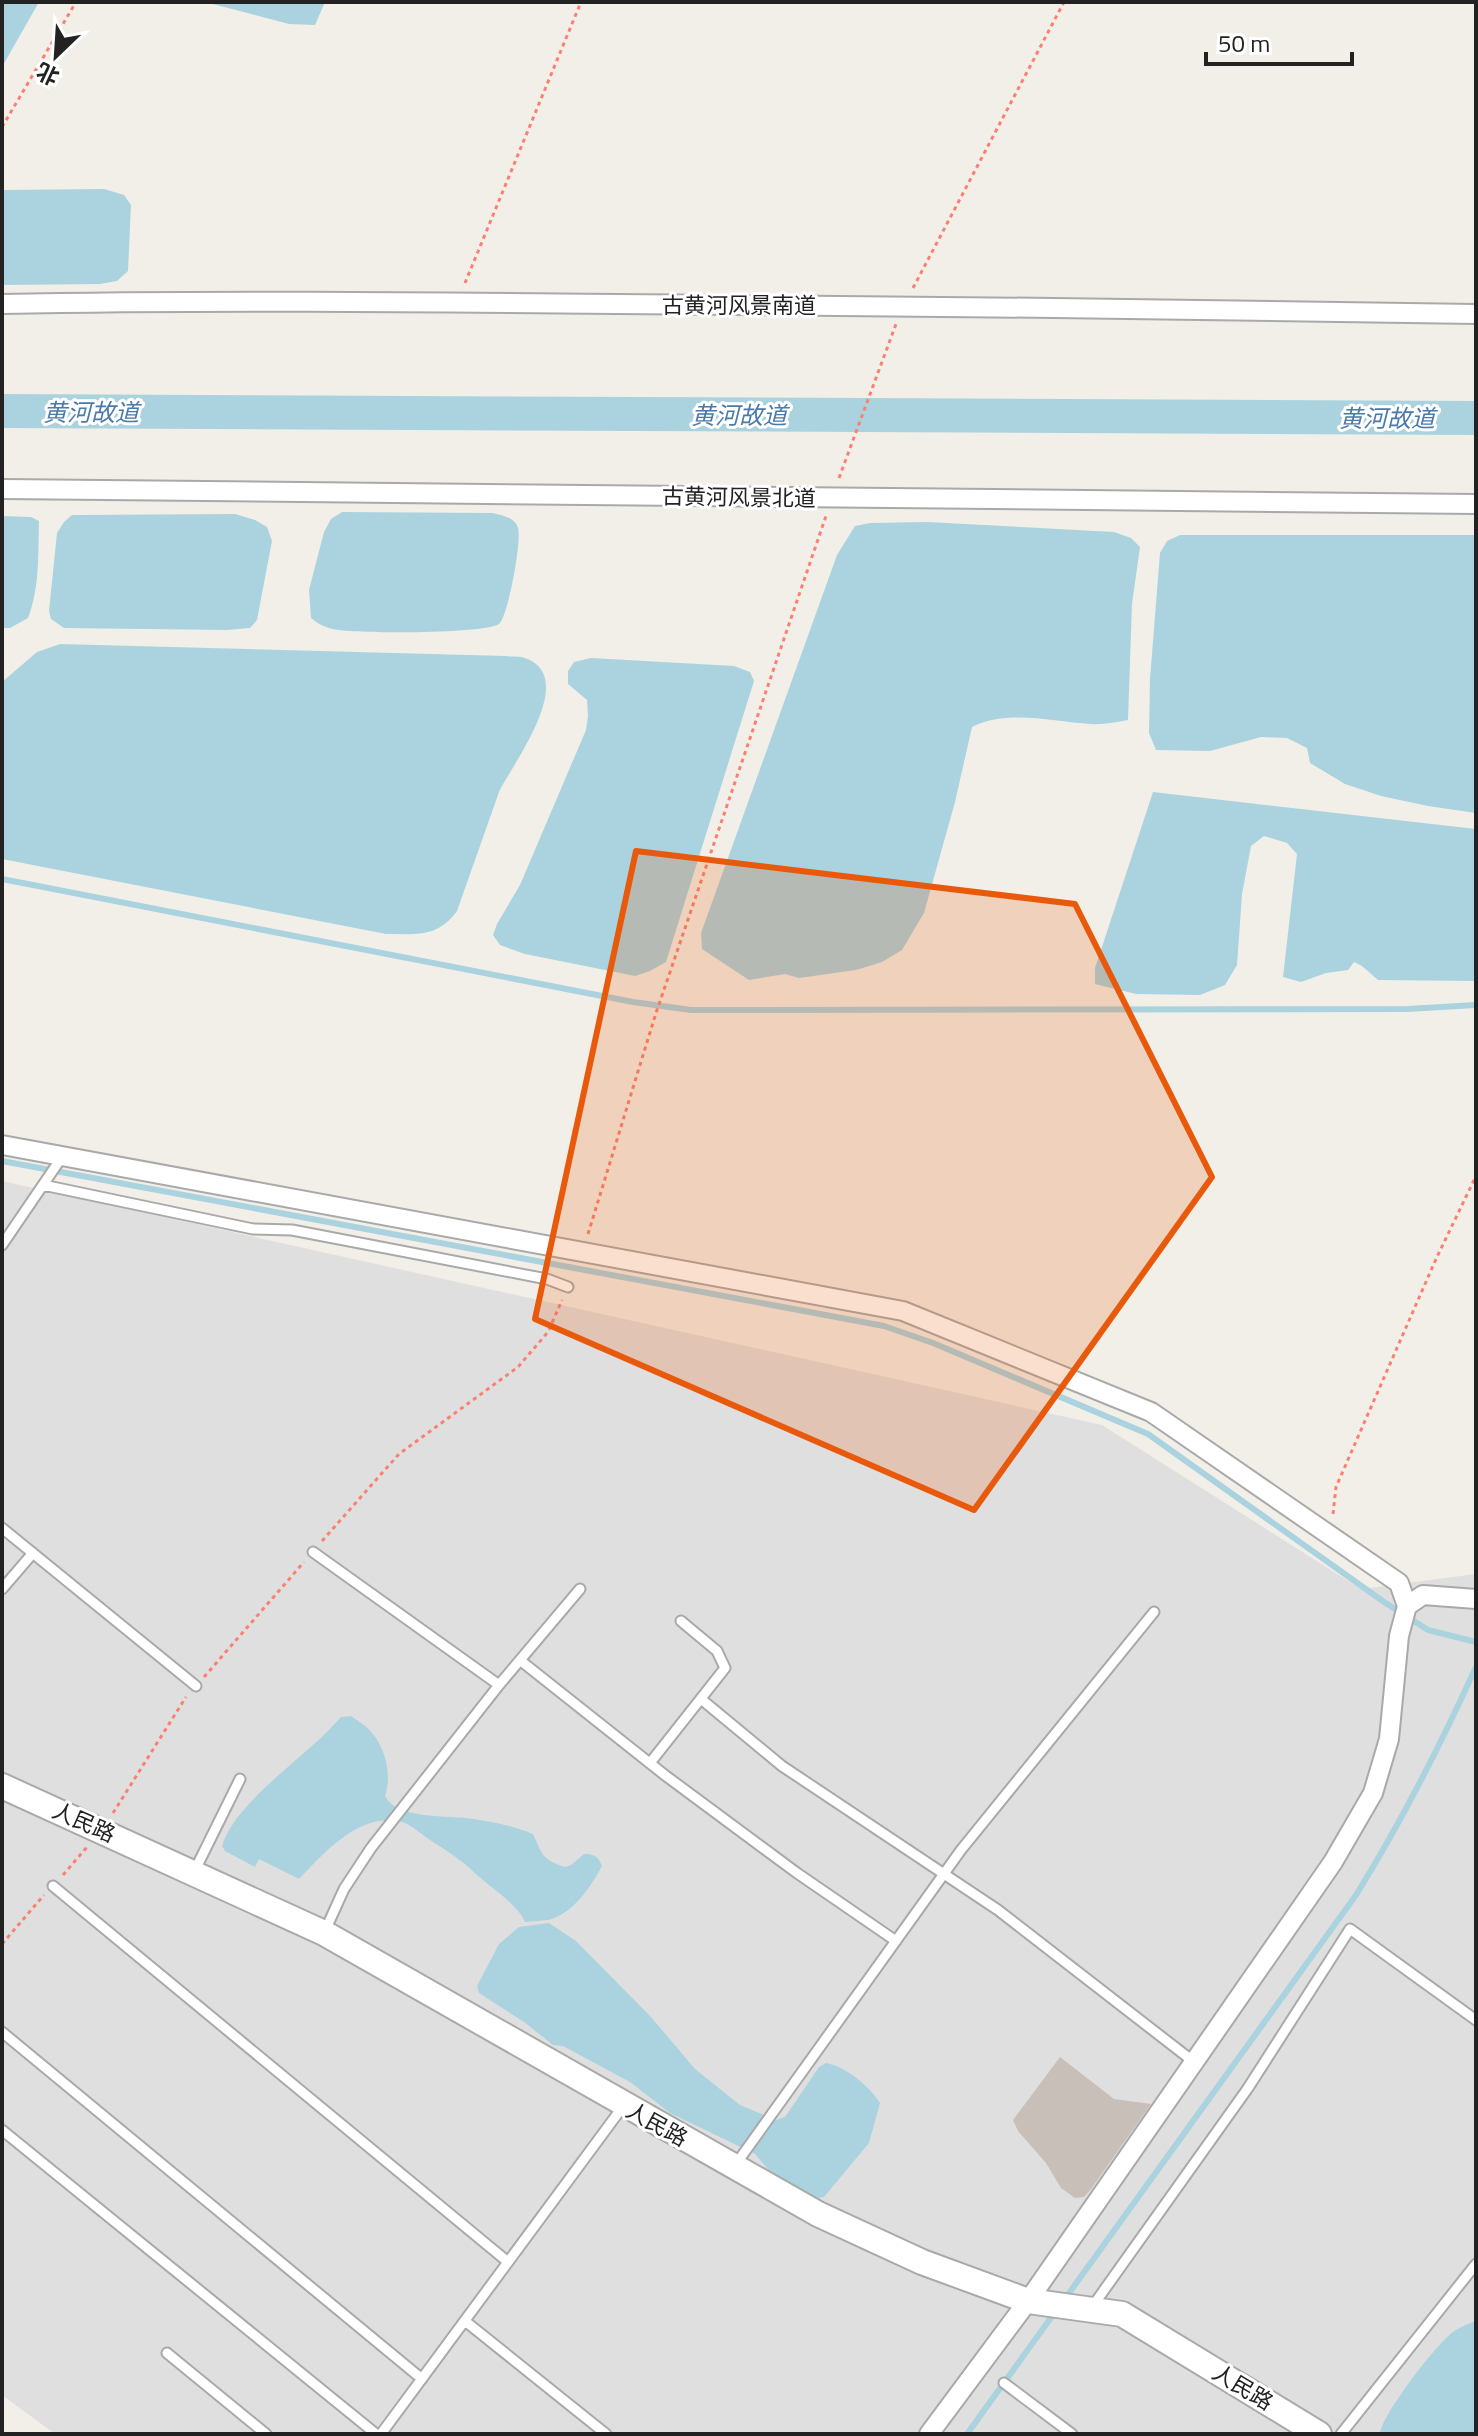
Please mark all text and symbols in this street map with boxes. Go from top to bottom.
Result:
north arrow [16,16,96,96]
scale bar [1206,16,1352,66]
text: 50 m [1218,25,1270,61]
text: 北 [30,54,65,94]
street label: 古黄河风景南道 [662,288,816,322]
water label: 黄河故道 [43,394,142,430]
water label: 黄河故道 [691,397,790,433]
water label: 黄河故道 [1339,400,1438,436]
street label: 古黄河风景北道 [662,479,816,515]
street label: 人民路 [47,1793,121,1851]
street label: 人民路 [620,2093,694,2155]
street label: 人民路 [1206,2355,1280,2419]

